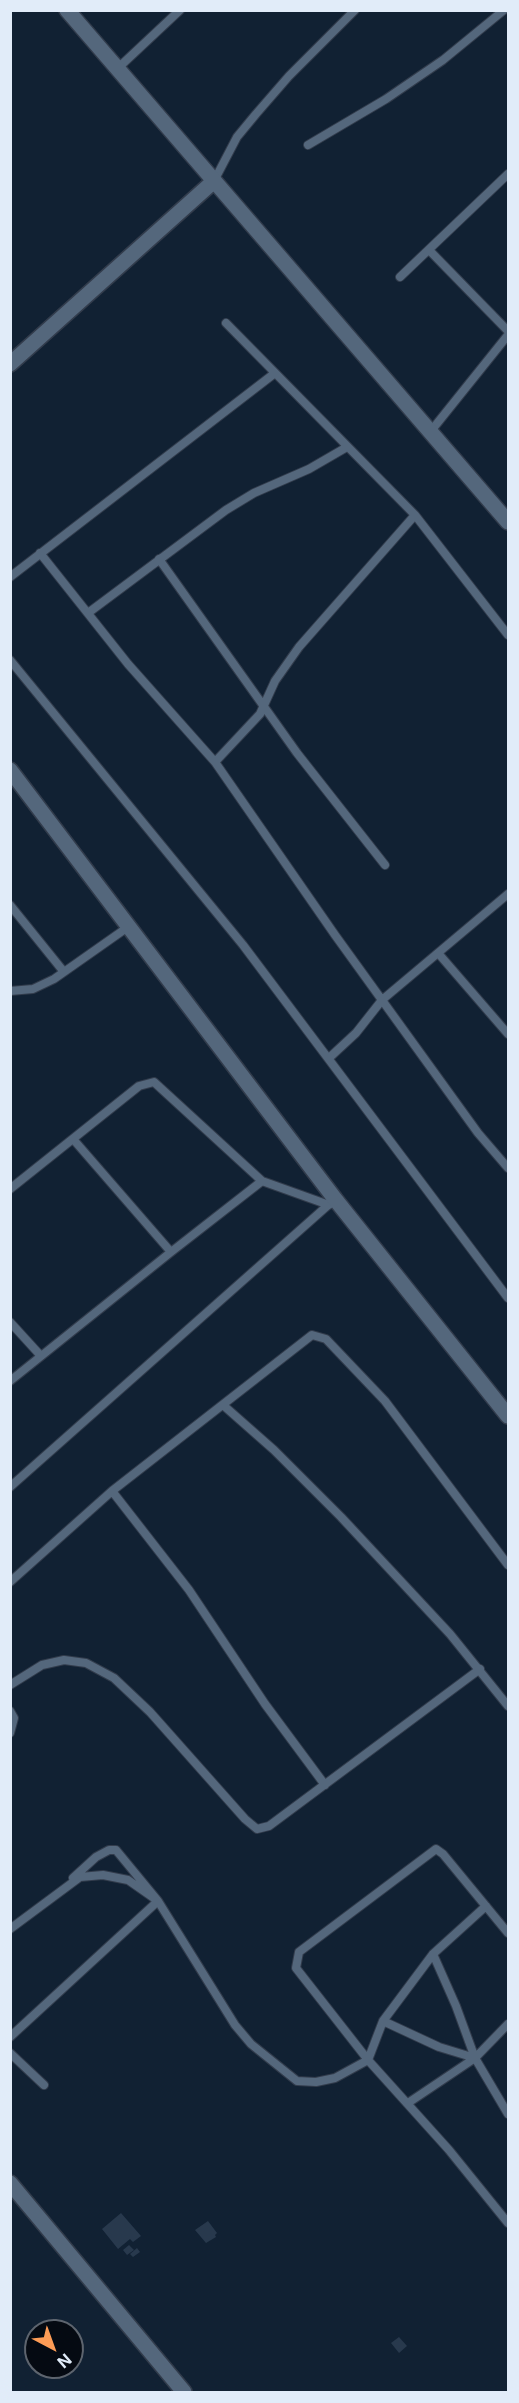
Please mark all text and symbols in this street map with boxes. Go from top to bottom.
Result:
north arrow [24,2319,84,2379]
text: N [53,2350,76,2373]

